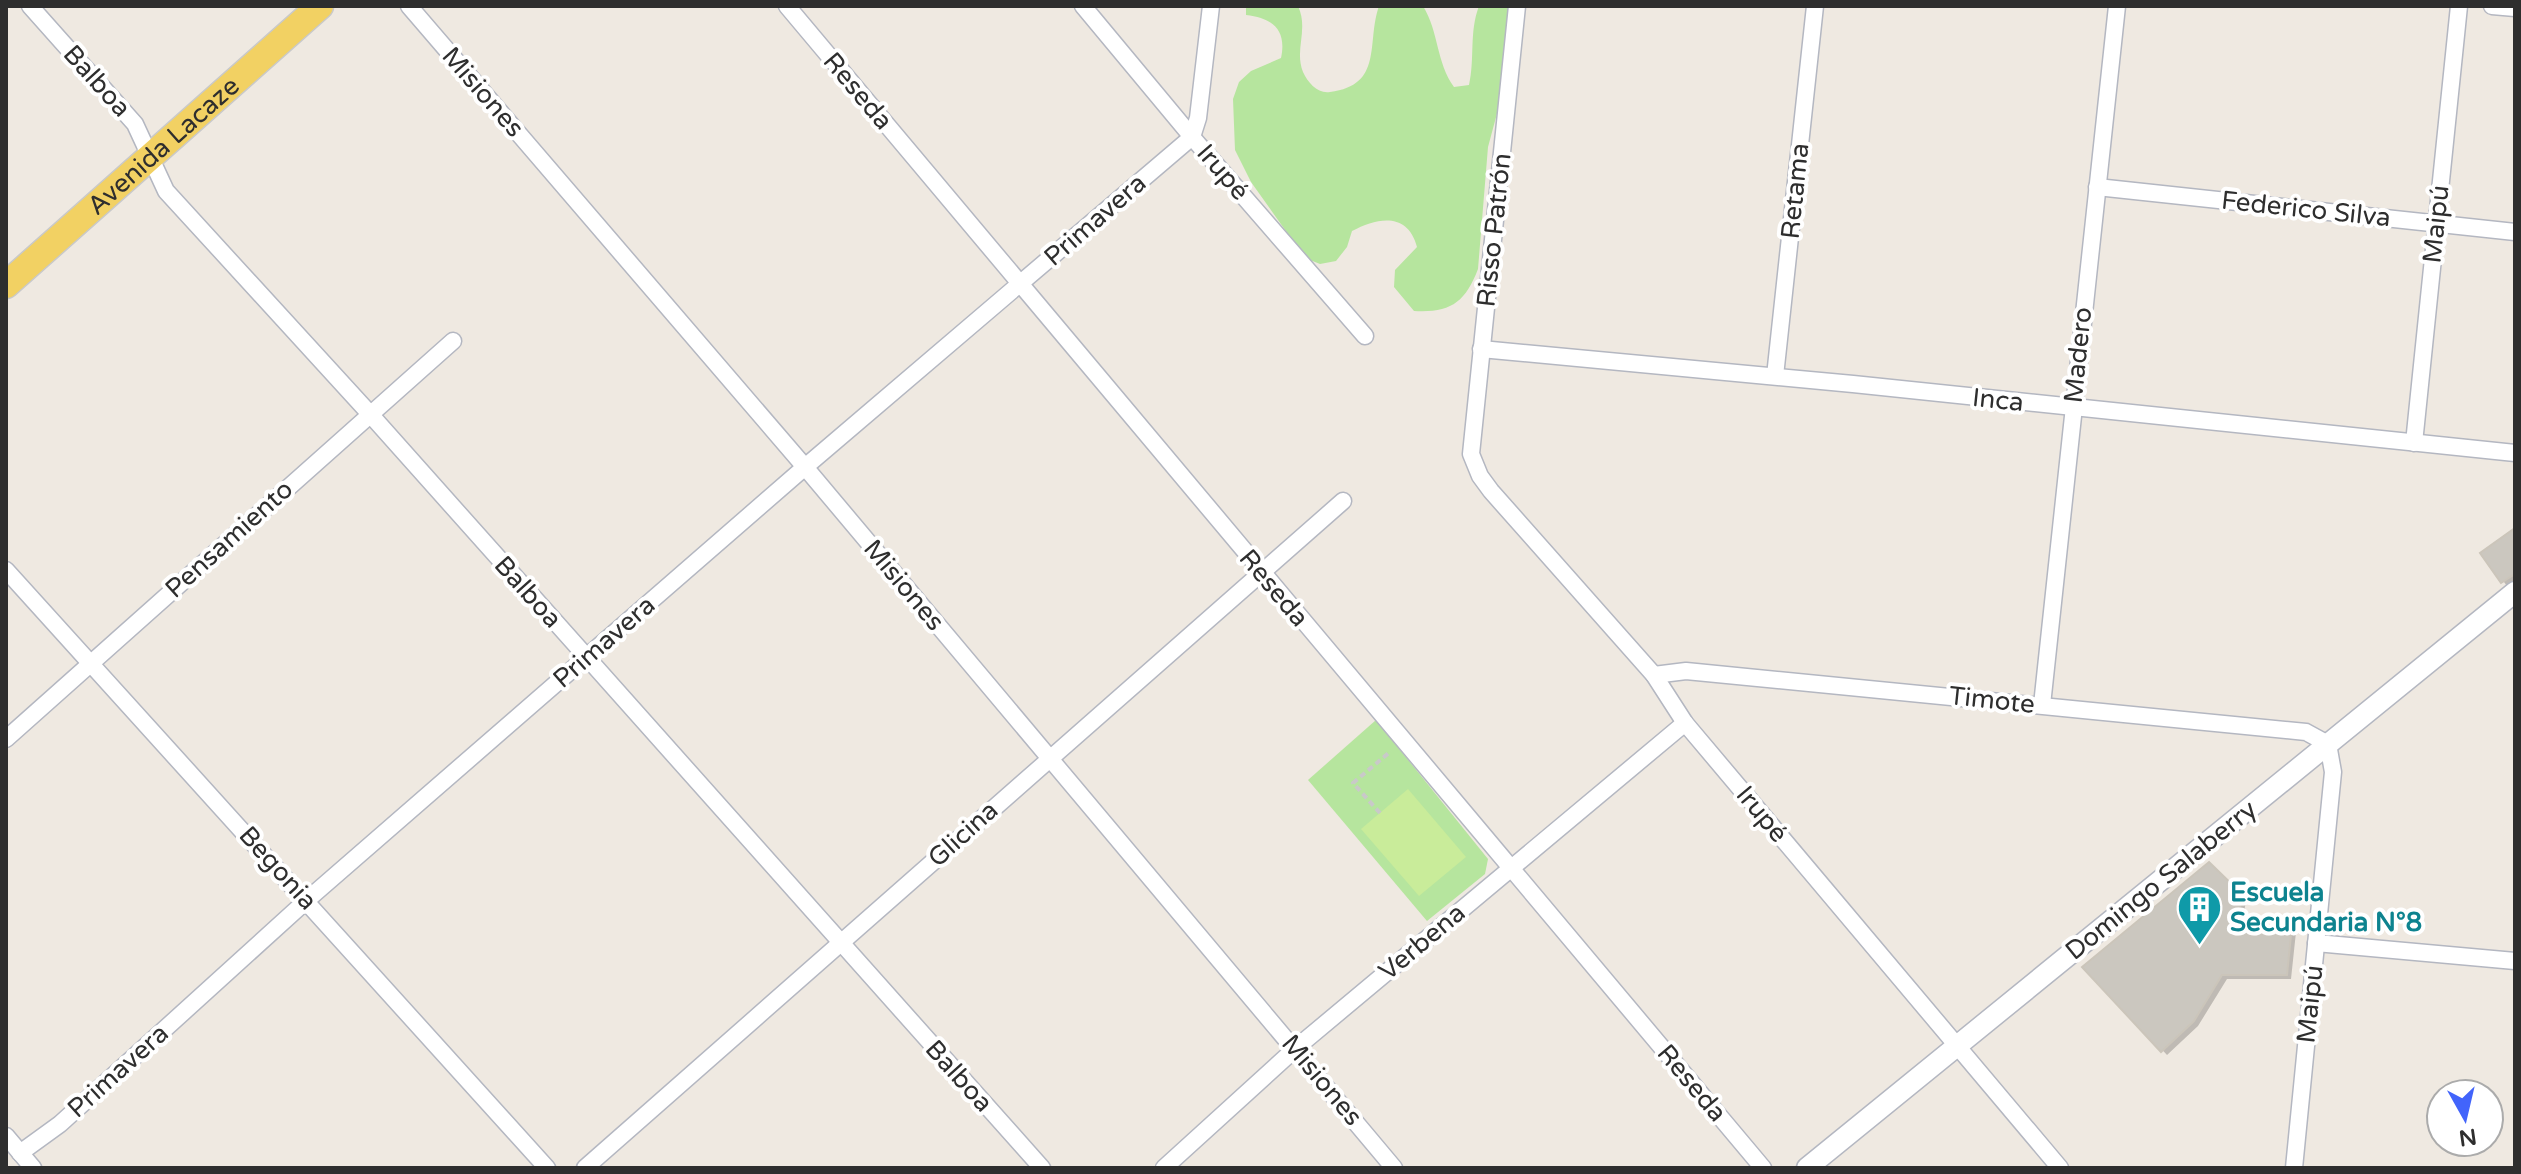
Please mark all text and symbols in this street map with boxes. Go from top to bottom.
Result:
street label: Balboa [57,39,137,123]
street label: Misiones [436,41,530,143]
street label: Reseda [817,46,899,136]
street label: Avenida Lacaze [81,70,245,221]
street label: Irupé [1190,138,1256,206]
street label: Retama [1775,142,1815,240]
street label: Risso Patrón [1470,151,1518,309]
street label: Primavera [1038,167,1152,273]
street label: Maipú [2416,183,2456,265]
street label: Federico Silva [2220,185,2392,233]
street label: Madero [2058,306,2098,404]
street label: Inca [1971,382,2025,418]
street label: Pensamiento [159,474,299,604]
street label: Misiones [857,533,951,637]
street label: Reseda [1233,543,1315,633]
street label: Balboa [488,550,568,634]
street label: Primavera [547,589,661,695]
street label: Timote [1948,680,2036,720]
street label: Irupé [1730,779,1794,849]
street label: Domingo Salaberry [2059,793,2263,967]
street label: Glicina [922,795,1004,873]
street label: Begonia [232,820,324,916]
place label: Escuela Secundaria N°8 [2230,877,2422,938]
building icon: Escuela Secundaria N°8 [2175,883,2223,946]
street label: Verbena [1373,897,1471,987]
street label: Maipú [2290,963,2330,1045]
street label: Primavera [61,1018,175,1124]
street label: Misiones [1275,1028,1369,1132]
street label: Balboa [919,1034,999,1118]
street label: Reseda [1651,1038,1733,1128]
north arrow [2425,1078,2505,1158]
text: N [2457,1123,2478,1151]

